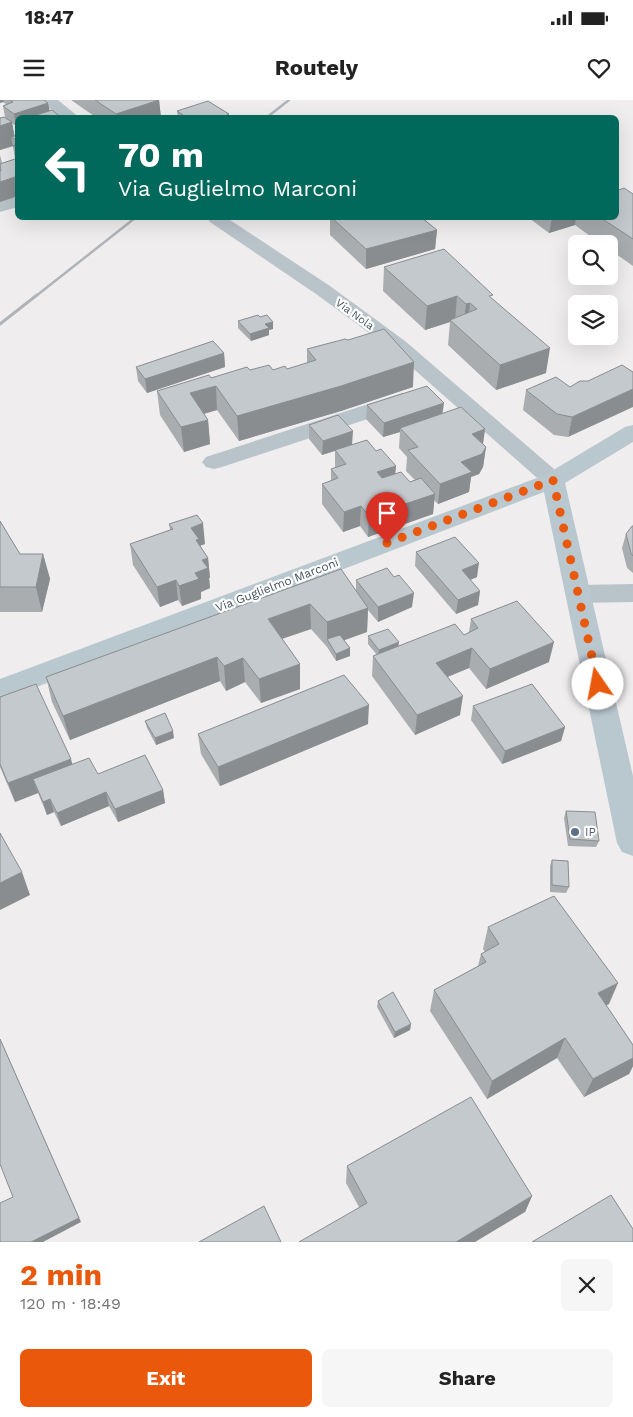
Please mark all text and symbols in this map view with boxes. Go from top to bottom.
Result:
text: 18:47 [25,6,74,29]
icon: menu [20,54,48,82]
icon: heart [585,54,613,82]
text: Routely [275,55,358,80]
text: 70 m [118,134,204,176]
icon: left [35,135,100,200]
text: Via Guglielmo Marconi [118,176,357,201]
map controls [568,235,618,345]
button: search [568,235,618,285]
button: layers [568,295,618,345]
street label: Via Nola [333,296,376,333]
pin [366,492,408,543]
icon: arrive [373,499,401,527]
street label: Via Guglielmo Marconi [214,555,340,615]
position arrow [571,657,623,709]
place label: IP [585,825,596,839]
marker: IP [569,826,581,838]
text: 2 min [20,1257,102,1292]
button: close [561,1259,613,1311]
text: 120 m · 18:49 [20,1294,121,1313]
button: Exit [20,1349,312,1407]
button: Share [322,1349,613,1407]

